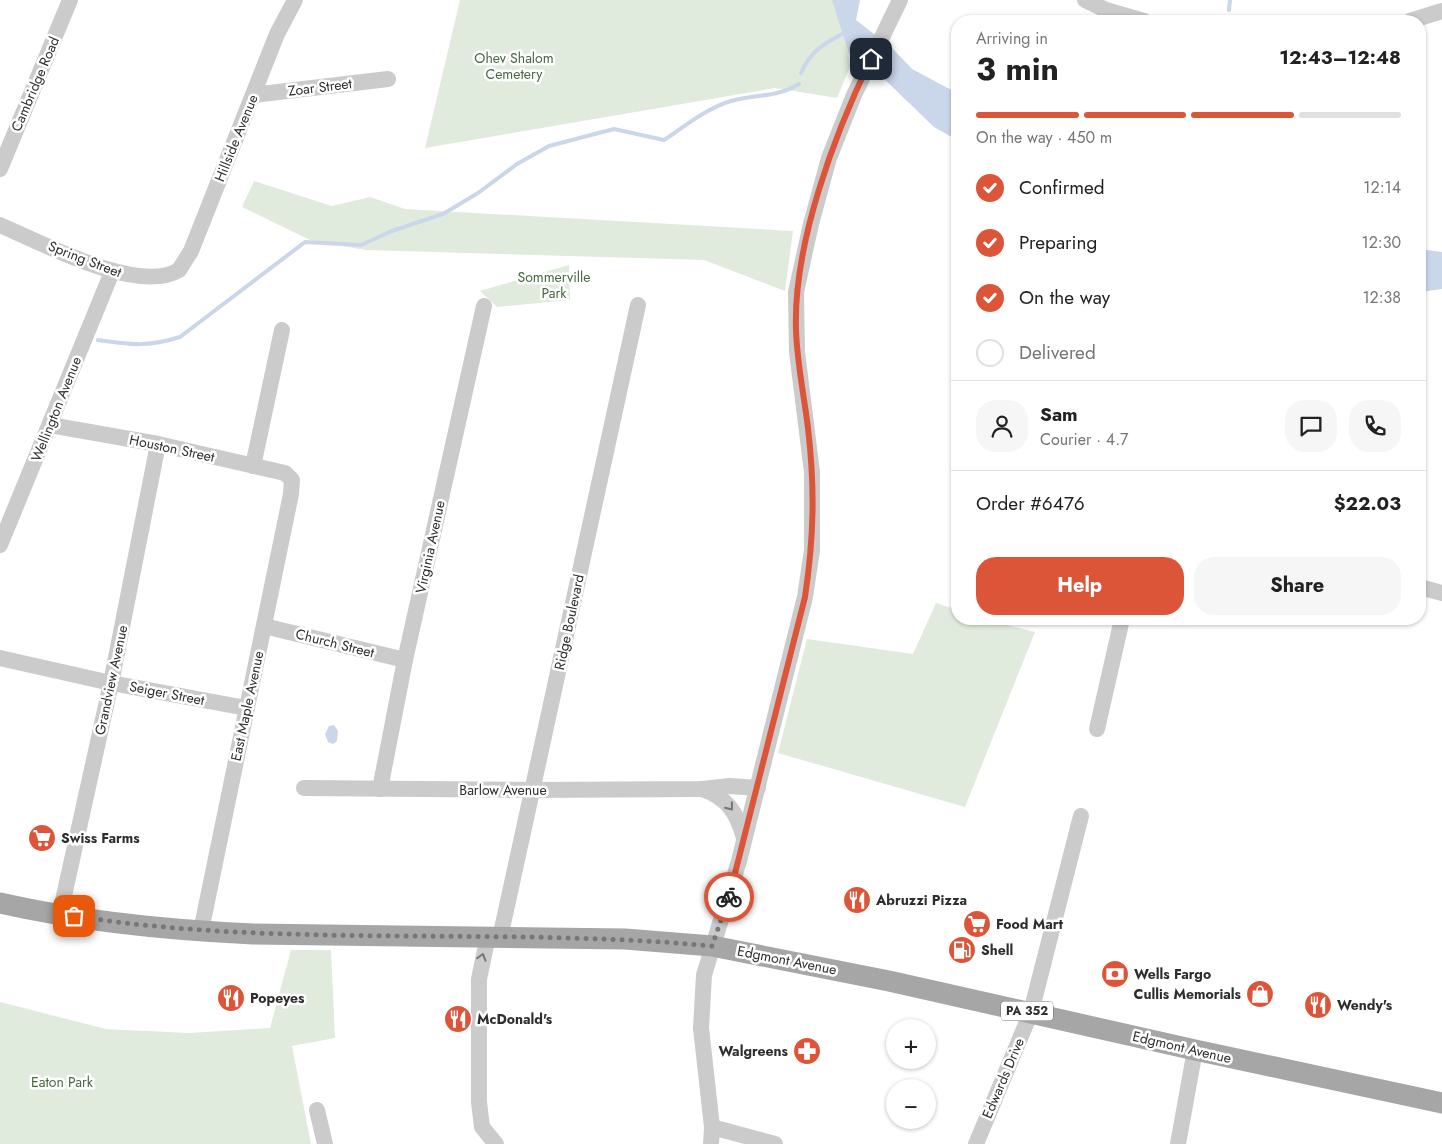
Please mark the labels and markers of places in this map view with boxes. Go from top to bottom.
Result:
pin [850,38,892,80]
supermarket icon: Swiss Farms [27,823,57,853]
place label: Swiss Farms [61,828,140,848]
restaurant icon: Abruzzi Pizza [842,885,872,915]
place label: Abruzzi Pizza [875,890,967,910]
pin [53,895,95,937]
supermarket icon: Food Mart [962,909,992,939]
place label: Food Mart [996,914,1063,934]
fuel station icon: Shell [947,935,977,965]
place label: Shell [981,940,1013,960]
bank icon: Wells Fargo [1100,959,1130,989]
place label: Wells Fargo [1134,964,1211,984]
shop icon: Cullis Memorials [1245,979,1275,1009]
restaurant icon: Popeyes [216,983,246,1013]
place label: Cullis Memorials [1134,984,1242,1004]
place label: Popeyes [250,988,305,1008]
restaurant icon: Wendy's [1303,990,1333,1020]
place label: Wendy's [1337,995,1393,1015]
restaurant icon: McDonald's [443,1004,473,1034]
place label: McDonald's [477,1009,553,1029]
pharmacy icon: Walgreens [792,1036,822,1066]
place label: Walgreens [719,1041,789,1061]

